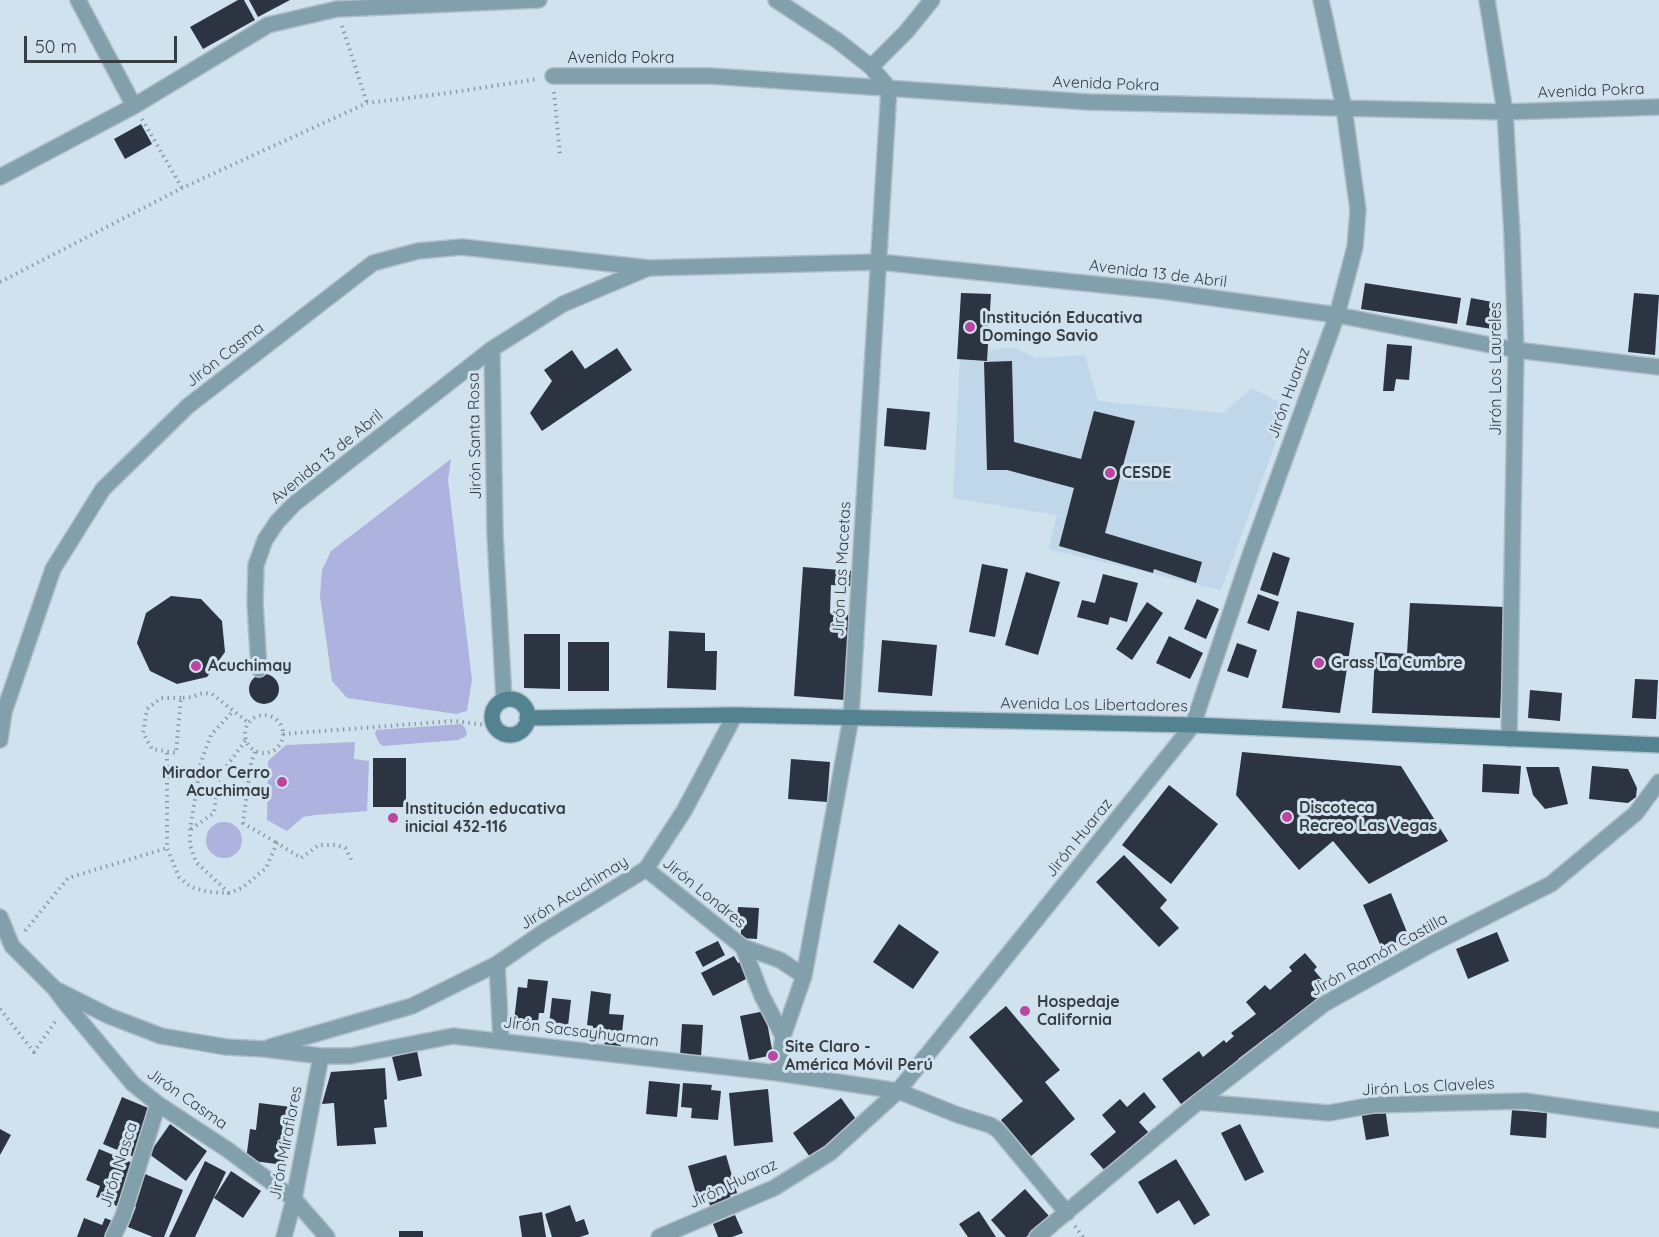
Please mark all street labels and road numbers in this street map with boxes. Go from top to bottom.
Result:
street label: Avenida Pokra [567,48,675,68]
street label: Avenida Pokra [1052,73,1160,95]
street label: Avenida Pokra [1537,80,1645,102]
street label: Avenida 13 de Abril [1088,256,1228,292]
street label: Jirón Los Laureles [1486,302,1506,436]
street label: Jirón Casma [182,319,268,391]
street label: Jirón Huaraz [1264,345,1314,441]
street label: Jirón Santa Rosa [464,372,486,500]
street label: Avenida 13 de Abril [267,406,387,508]
street label: Jirón Las Macetas [829,501,855,637]
street label: Avenida Los Libertadores [1000,694,1188,716]
street label: Jirón Huaraz [1041,795,1117,881]
street label: Jirón Acuchimay [516,852,632,934]
street label: Jirón Londres [659,854,749,932]
street label: Jirón Ramón Castilla [1307,909,1451,1001]
street label: Jirón Sacsayhuaman [502,1013,660,1051]
street label: Jirón Casma [143,1064,231,1134]
street label: Jirón Los Claveles [1361,1074,1495,1100]
street label: Jirón Miraflores [266,1084,306,1202]
street label: Jirón Nasca [96,1120,142,1210]
street label: Jirón Huaraz [686,1155,780,1213]

